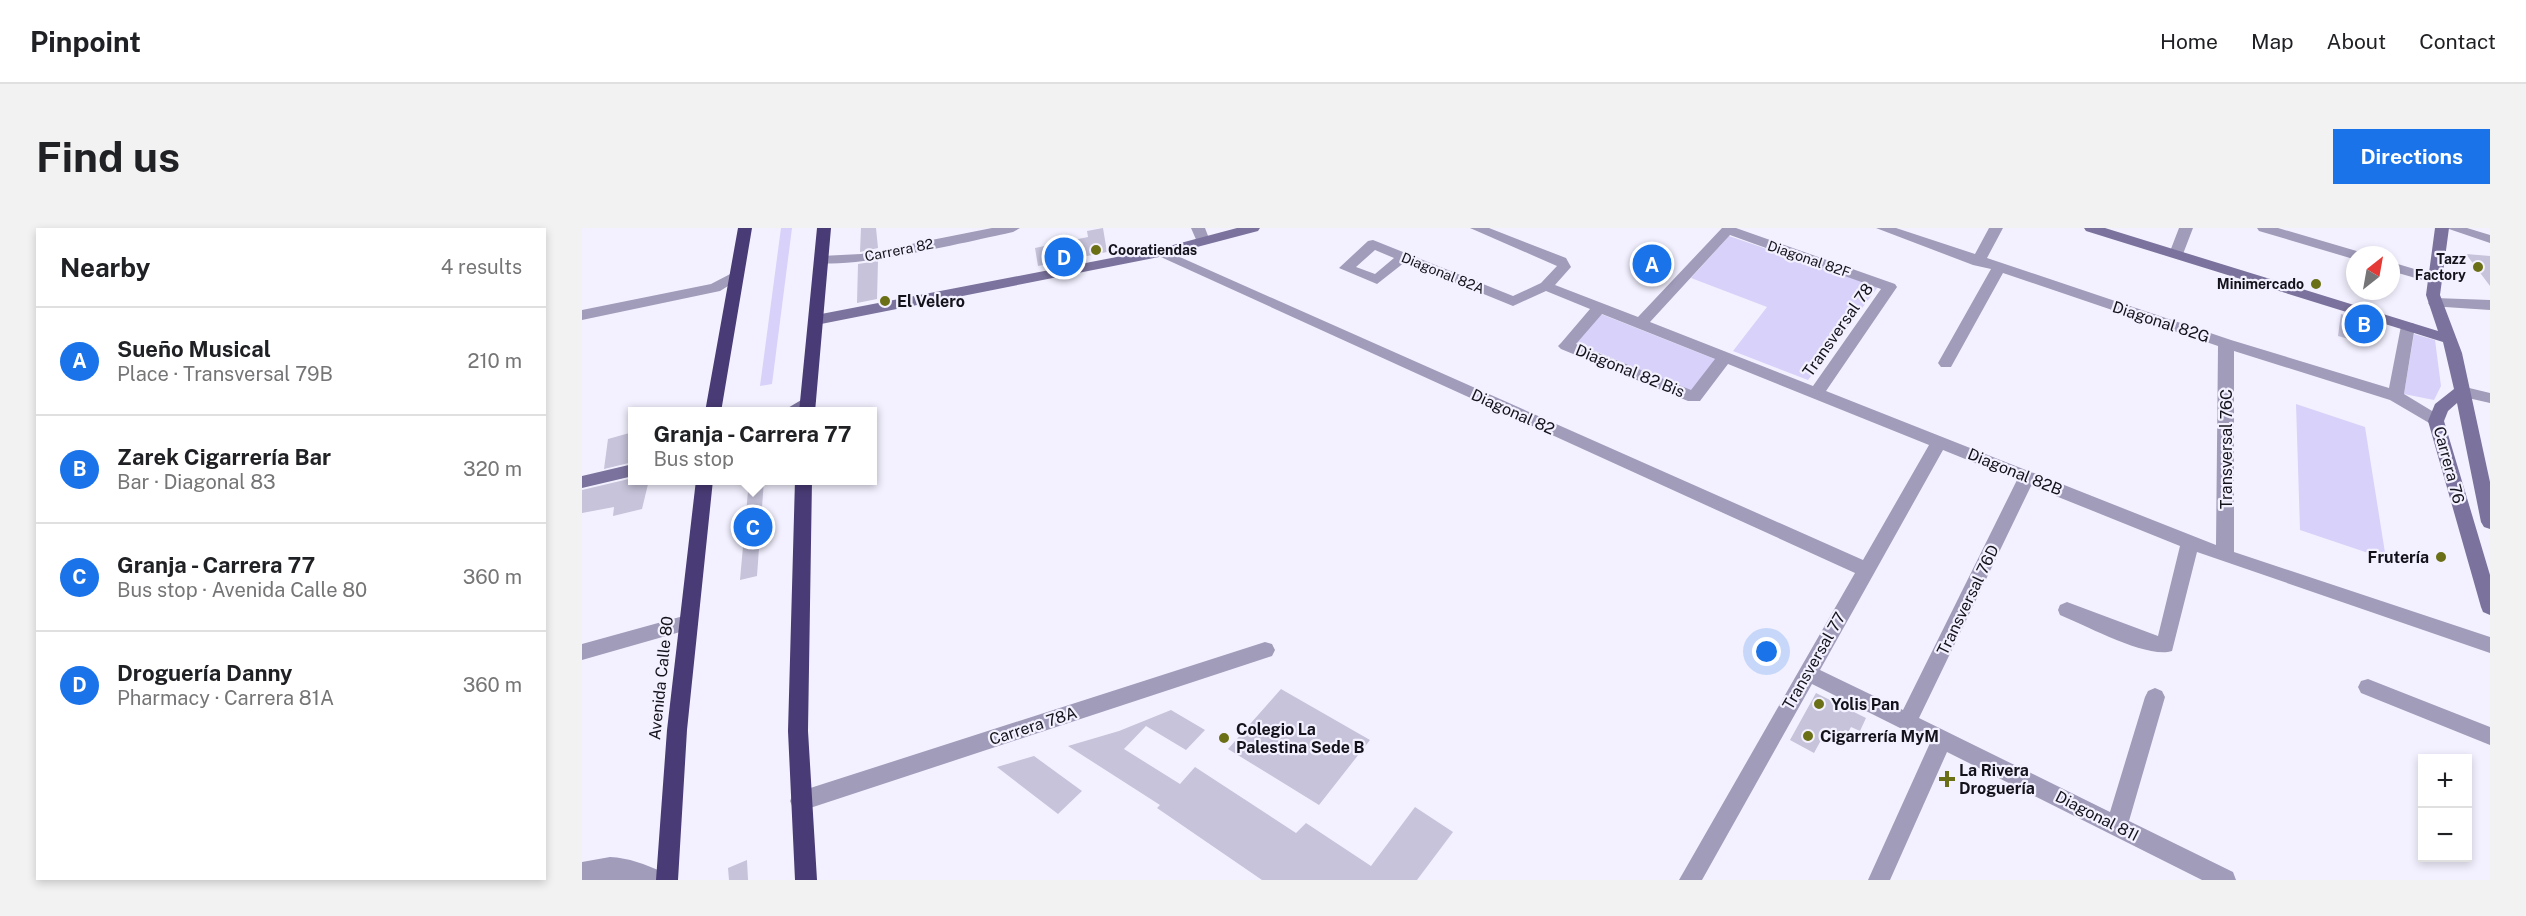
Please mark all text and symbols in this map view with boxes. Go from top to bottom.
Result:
text: Pinpoint [30,25,141,58]
text: Home [2160,29,2218,54]
text: Map [2251,29,2294,54]
text: About [2327,29,2386,54]
text: Contact [2419,29,2496,54]
button: Directions [2333,129,2490,184]
text: Find us [36,132,180,181]
pin: D [1044,234,1084,279]
street label: Carrera 82 [863,235,935,265]
street label: Diagonal 82F [1766,237,1852,281]
place label: Cooratiendas [1108,242,1197,258]
pin: A [1632,242,1672,286]
marker: Cooratiendas [1089,243,1103,257]
north arrow [2346,246,2400,300]
street label: Diagonal 82A [1399,249,1487,297]
place label: Tazz Factory [2415,251,2466,283]
text: Nearby [60,252,150,283]
text: 4 results [441,255,522,279]
marker: Tazz Factory [2471,260,2485,274]
place label: Minimercado [2217,276,2304,292]
marker: Minimercado [2309,277,2323,291]
street label: Transversal 78 [1799,280,1877,380]
place label: El Velero [897,292,965,311]
marker: El Velero [878,294,892,308]
street label: Diagonal 82G [2110,297,2212,347]
pin: B [2344,302,2384,346]
text: Sueño Musical [117,336,271,362]
street label: Diagonal 82 Bis [1573,340,1687,402]
text: A [72,349,87,373]
text: 210 m [468,349,522,373]
text: Place · Transversal 79B [117,362,333,386]
street label: Diagonal 82 [1468,385,1558,439]
street label: Transversal 76C [2217,389,2236,509]
popup [628,407,877,485]
text: Granja - Carrera 77 [653,421,852,447]
street label: Carrera 76 [2430,424,2468,506]
text: Zarek Cigarrería Bar [117,444,331,470]
street label: Diagonal 82B [1965,444,2065,500]
text: Bus stop [653,447,734,471]
text: B [73,457,86,481]
text: 320 m [463,457,522,481]
text: Bar · Diagonal 83 [117,470,276,494]
pin: C [734,504,772,550]
street label: Transversal 76D [1933,542,2003,658]
place label: Frutería [2368,548,2429,567]
marker: Frutería [2434,550,2448,564]
text: Granja - Carrera 77 [117,552,315,578]
text: C [72,565,87,589]
text: 360 m [463,565,522,589]
text: Bus stop · Avenida Calle 80 [117,578,367,602]
street label: Transversal 77 [1778,609,1850,713]
street label: Avenida Calle 80 [645,615,677,741]
your location [1752,637,1781,666]
text: Droguería Danny [117,660,292,686]
text: D [72,673,87,697]
text: 360 m [463,673,522,697]
text: Pharmacy · Carrera 81A [117,686,334,710]
place label: Yolis Pan [1831,695,1900,714]
marker: Yolis Pan [1812,697,1826,711]
street label: Carrera 78A [987,703,1079,749]
place label: Colegio La Palestina Sede B [1236,720,1364,757]
place label: Cigarrería MyM [1820,727,1939,746]
marker: Cigarrería MyM [1801,729,1815,743]
marker: Colegio La Palestina Sede B [1217,731,1231,745]
map controls [2418,754,2472,862]
button: + [2418,754,2472,808]
place label: La Rivera Droguería [1959,761,2035,798]
marker: La Rivera Droguería [1940,772,1954,786]
street label: Diagonal 81I [2052,787,2142,845]
button: − [2418,808,2472,862]

